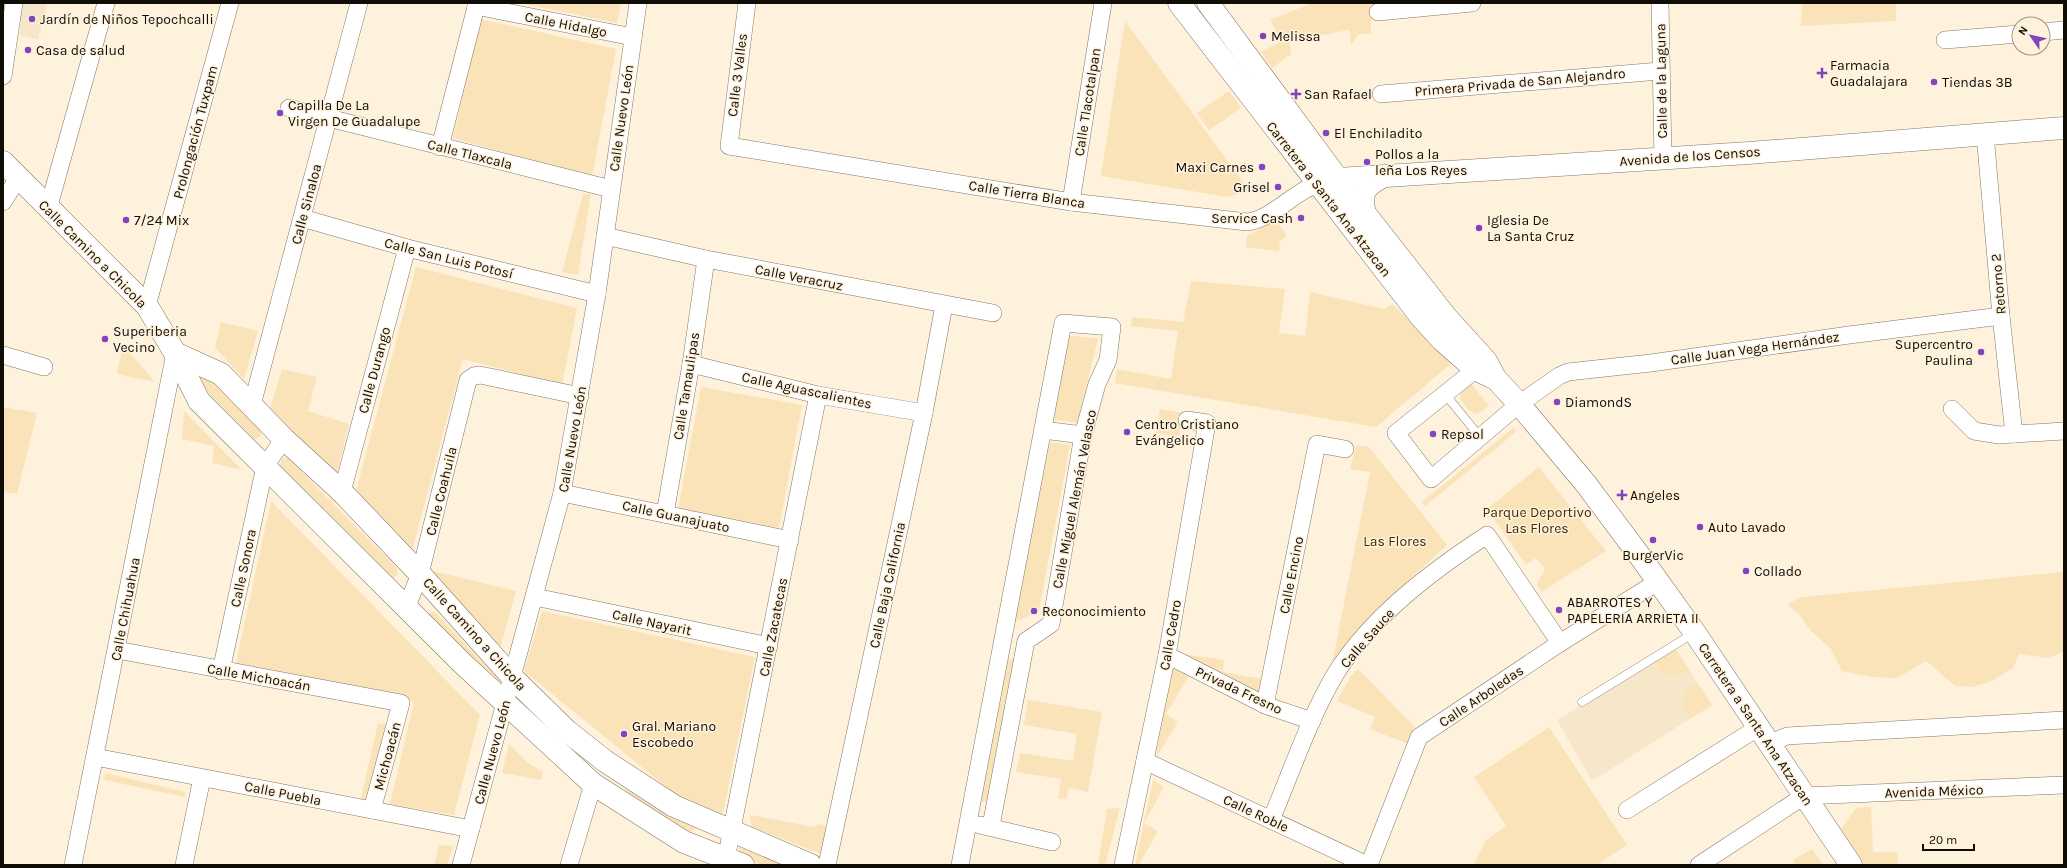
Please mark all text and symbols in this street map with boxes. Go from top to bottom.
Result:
street label: Calle Hidalgo [523,8,609,41]
place label: Jardín de Niños Tepochcalli [40,11,214,28]
marker: Jardín de Niños Tepochcalli [27,14,37,24]
north arrow [2011,16,2051,56]
street label: Calle de la Laguna [1652,23,1671,139]
text: N [2016,24,2031,38]
place label: Melissa [1271,28,1321,45]
marker: Melissa [1258,31,1268,41]
street label: Calle 3 Valles [724,32,751,118]
place label: Casa de salud [36,42,125,59]
marker: Casa de salud [23,45,33,55]
street label: Calle Tlacotalpan [1071,47,1104,157]
place label: Farmacia Guadalajara [1830,57,1908,90]
street label: Prolongación Tuxpam [169,63,221,201]
street label: Calle Nuevo León [606,64,637,173]
street label: Primera Privada de San Alejandro [1414,65,1626,100]
marker: Farmacia Guadalajara [1817,68,1827,78]
place label: Tiendas 3B [1942,74,2012,91]
marker: Tiendas 3B [1929,77,1939,87]
place label: San Rafael [1304,86,1372,103]
marker: San Rafael [1291,89,1301,99]
place label: Capilla De La Virgen De Guadalupe [288,97,420,130]
marker: Capilla De La Virgen De Guadalupe [275,108,285,118]
street label: Carretera a Santa Ana Atzacan [1263,118,1395,280]
place label: El Enchiladito [1334,125,1422,142]
marker: El Enchiladito [1321,128,1331,138]
street label: Calle Tlaxcala [426,136,514,173]
street label: Avenida de los Censos [1619,143,1761,170]
place label: Pollos a la leña Los Reyes [1375,146,1467,179]
marker: Pollos a la leña Los Reyes [1362,157,1372,167]
place label: Maxi Carnes [1175,159,1254,176]
street label: Calle Sinaloa [288,162,325,246]
marker: Maxi Carnes [1257,162,1267,172]
street label: Calle Tierra Blanca [967,177,1086,212]
place label: Grisel [1233,179,1270,196]
marker: Grisel [1273,182,1283,192]
street label: Calle Camino a Chicola [35,197,150,312]
place label: Service Cash [1211,210,1293,227]
place label: 7/24 Mix [134,212,189,229]
place label: Iglesia De La Santa Cruz [1487,212,1574,245]
marker: Service Cash [1296,213,1306,223]
marker: 7/24 Mix [121,215,131,225]
marker: Iglesia De La Santa Cruz [1474,223,1484,233]
street label: Calle San Luis Potosí [383,234,516,283]
street label: Retorno 2 [1987,253,2010,315]
street label: Calle Veracruz [753,261,844,294]
place label: Superiberia Vecino [113,323,187,356]
street label: Calle Durango [355,325,394,415]
street label: Calle Juan Vega Hernández [1670,328,1841,369]
street label: Calle Tamaulipas [670,331,703,441]
marker: Superiberia Vecino [100,334,110,344]
place label: Supercentro Paulina [1895,336,1973,369]
marker: Supercentro Paulina [1976,347,1986,357]
street label: Calle Aguascalientes [740,368,874,413]
street label: Calle Nuevo León [555,385,590,494]
place label: DiamondS [1565,394,1632,411]
marker: DiamondS [1552,397,1562,407]
street label: Calle Miguel Alemán Velasco [1049,408,1100,590]
place label: Centro Cristiano Evángelico [1135,416,1239,449]
place label: Repsol [1441,426,1484,443]
marker: Centro Cristiano Evángelico [1122,427,1132,437]
marker: Repsol [1428,429,1438,439]
street label: Calle Coahuila [422,445,461,537]
place label: Angeles [1630,487,1680,504]
marker: Angeles [1617,490,1627,500]
street label: Calle Guanajuato [621,497,731,536]
park label: Parque Deportivo Las Flores [1482,504,1592,537]
place label: Auto Lavado [1708,519,1786,536]
street label: Calle Baja California [866,520,909,650]
marker: Auto Lavado [1695,522,1705,532]
street label: Calle Sonora [227,527,260,609]
park label: Las Flores [1363,533,1427,550]
street label: Calle Encino [1276,535,1307,615]
marker: BurgerVic [1648,535,1658,545]
place label: BurgerVic [1622,547,1684,564]
street label: Calle Chihuahua [107,556,144,662]
place label: Collado [1754,563,1802,580]
marker: Collado [1741,566,1751,576]
street label: Calle Camino a Chicola [419,574,530,694]
street label: Calle Zacatecas [756,576,791,678]
place label: ABARROTES Y PAPELERIA ARRIETA II [1567,594,1699,627]
street label: Calle Cedro [1156,598,1185,672]
place label: Reconocimiento [1042,603,1146,620]
street label: Calle Sauce [1337,605,1398,672]
marker: ABARROTES Y PAPELERIA ARRIETA II [1554,605,1564,615]
street label: Calle Nayarit [611,606,693,639]
marker: Reconocimiento [1029,606,1039,616]
street label: Carretera a Santa Ana Atzacan [1695,640,1816,809]
street label: Calle Michoacán [206,660,312,695]
street label: Calle Arboledas [1436,662,1527,731]
street label: Privada Fresno [1193,663,1285,718]
street label: Calle Nuevo León [470,698,515,806]
place label: Gral. Mariano Escobedo [632,718,716,751]
street label: Michoacán [370,720,405,792]
marker: Gral. Mariano Escobedo [619,729,629,739]
street label: Calle Puebla [243,778,323,809]
street label: Avenida México [1884,781,1984,802]
street label: Calle Roble [1220,791,1291,836]
scale bar [1923,826,1974,852]
text: 20 m [1929,833,1957,847]

